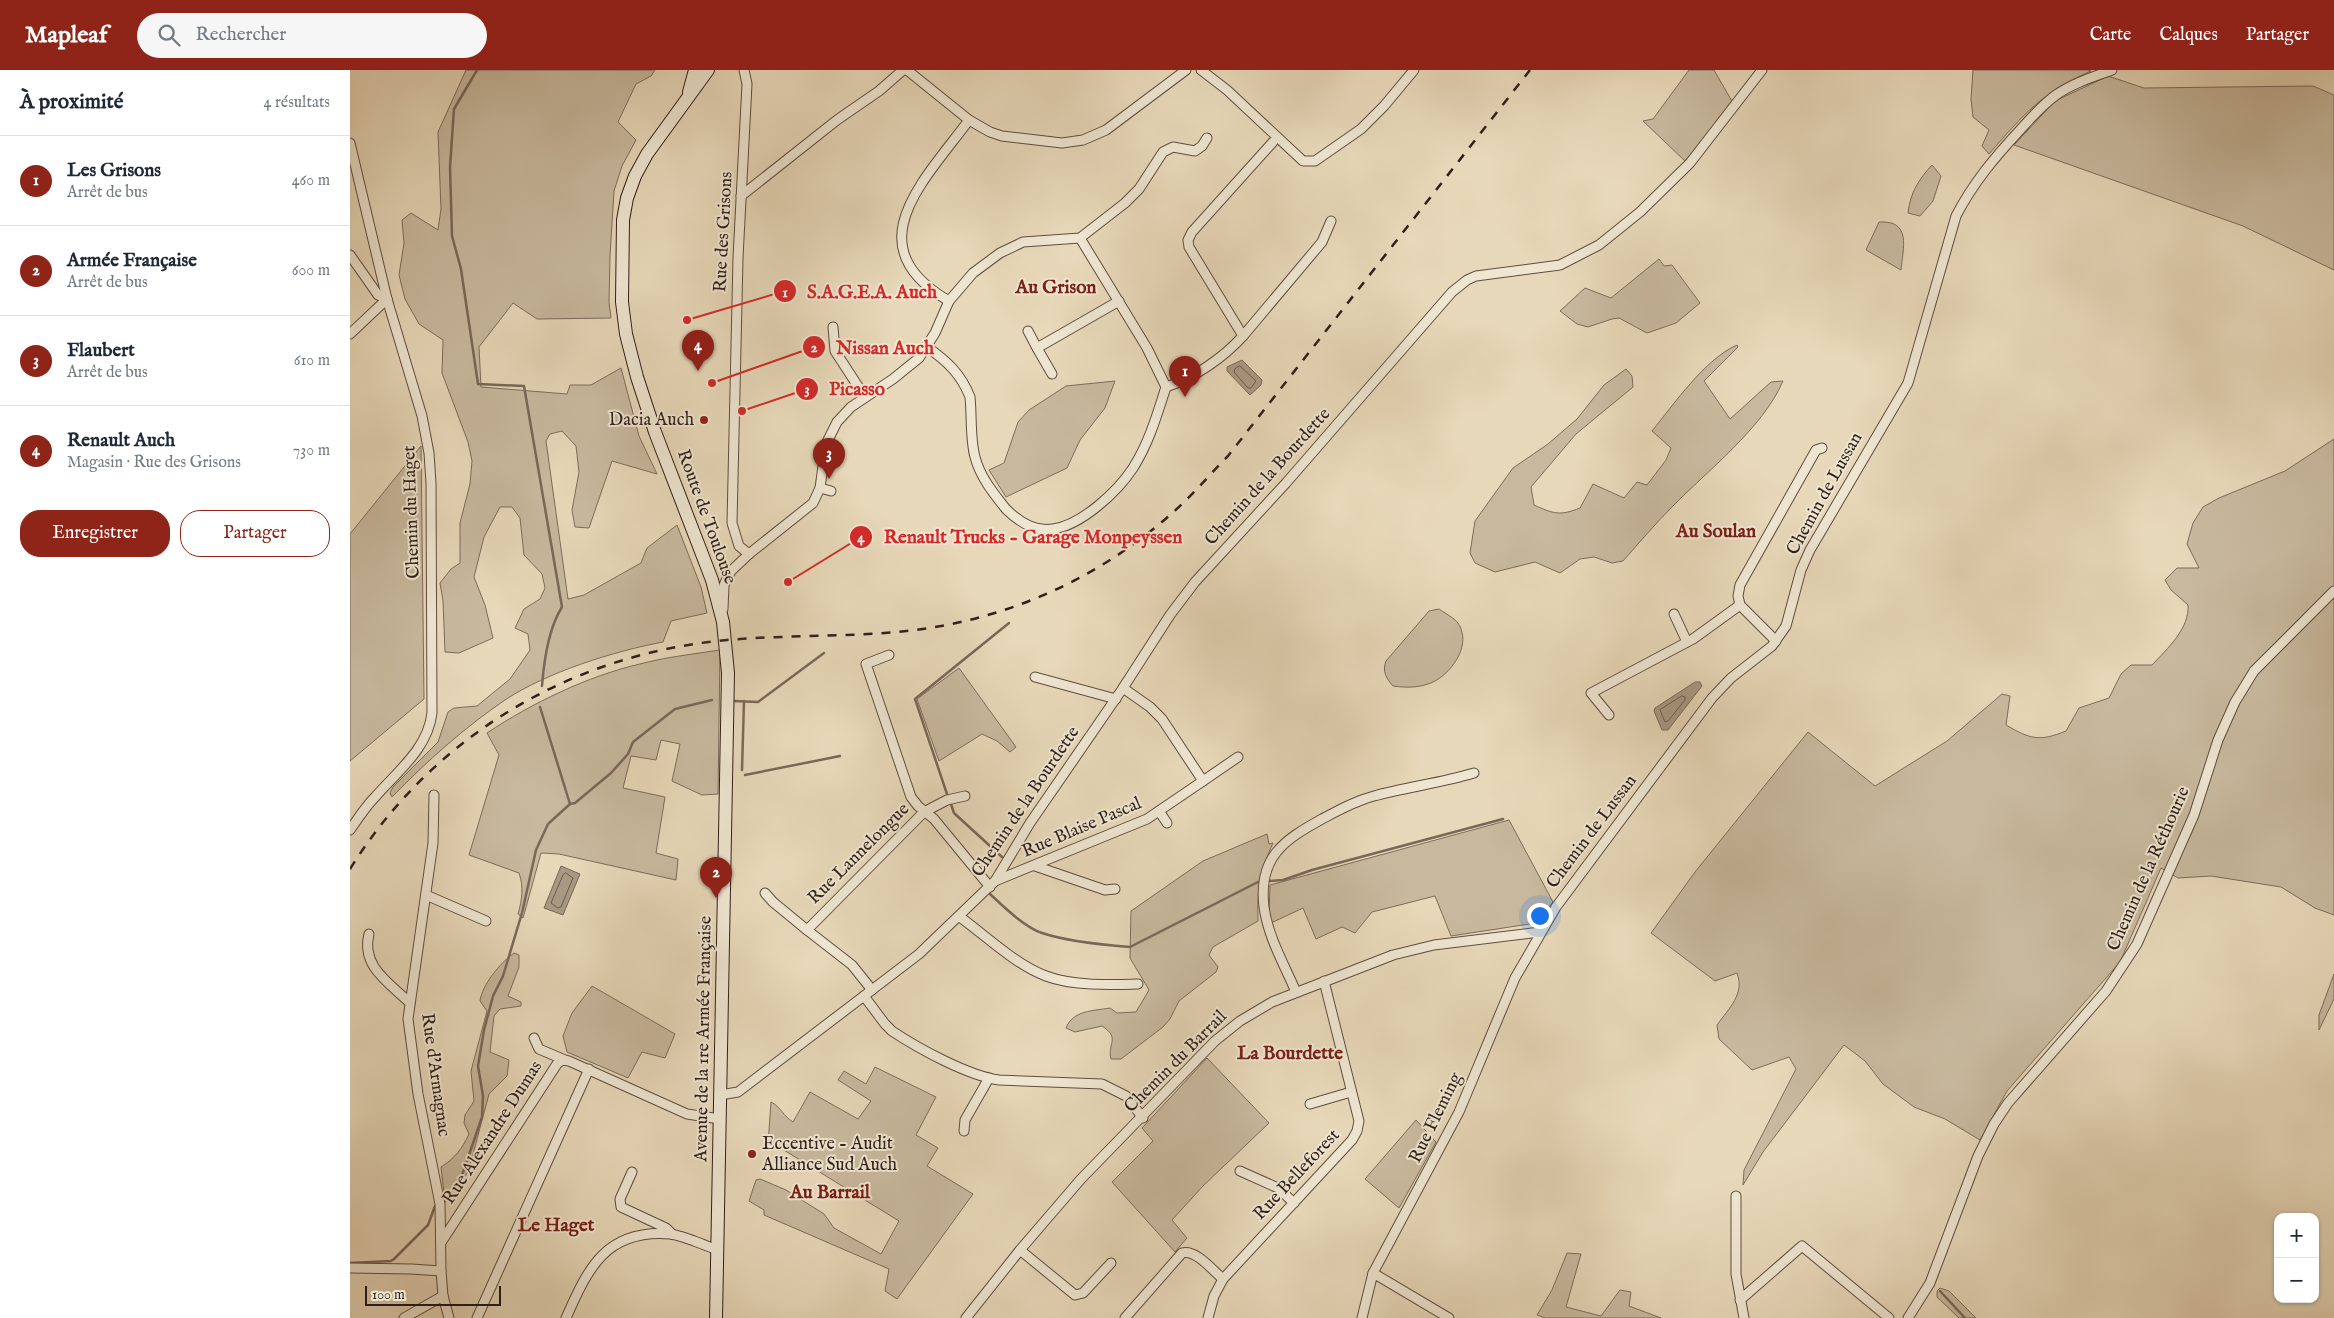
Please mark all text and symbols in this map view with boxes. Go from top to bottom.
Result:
search box [137,13,487,58]
text: Mapleaf [25,20,107,51]
icon: search [155,21,183,49]
text: Rechercher [195,23,286,47]
text: Carte [2090,24,2131,47]
text: Calques [2159,24,2218,47]
text: Partager [2246,24,2309,47]
text: À proximité [20,89,123,116]
text: 4 résultats [264,93,330,113]
text: Les Grisons [67,159,161,183]
text: 1 [33,171,39,191]
text: 460 m [292,171,330,191]
street label: Rue des Grisons [709,171,739,293]
text: Arrêt de bus [67,183,148,203]
text: Armée Française [67,249,197,273]
text: 2 [32,261,40,281]
text: 600 m [292,261,330,281]
text: Arrêt de bus [67,273,148,293]
callout: S.A.G.E.A. Auch [772,274,947,308]
district label: Au Grison [1015,276,1096,300]
text: S.A.G.E.A. Auch [807,281,938,305]
text: 1 [782,283,788,302]
pin: 4 [682,330,714,371]
callout: Nissan Auch [801,330,944,364]
text: Nissan Auch [835,337,935,361]
text: 2 [810,338,818,357]
text: Flaubert [67,339,135,363]
text: 3 [33,351,39,371]
text: 610 m [294,351,330,371]
pin: 1 [1169,356,1201,397]
text: Arrêt de bus [67,363,148,383]
callout: Picasso [794,372,895,406]
text: Picasso [829,378,885,402]
text: 3 [804,380,810,399]
street label: Chemin de la Bourdette [1200,403,1336,551]
place label: Dacia Auch [609,409,694,432]
marker: Dacia Auch [698,414,710,426]
street label: Chemin de Lussan [1782,428,1868,559]
text: Renault Auch [67,429,175,453]
pin: 3 [813,438,845,479]
text: 4 [32,441,40,461]
text: 730 m [293,441,330,461]
street label: Chemin du Haget [398,445,426,579]
street label: Route de Toulouse [671,447,741,587]
text: Magasin · Rue des Grisons [67,453,241,473]
button: Enregistrer [20,510,170,557]
button: Partager [180,510,330,557]
callout: Renault Trucks - Garage Monpeyssen [849,520,1192,554]
district label: Au Soulan [1675,520,1756,544]
text: Renault Trucks - Garage Monpeyssen [884,526,1182,550]
text: 4 [857,528,865,547]
street label: Chemin de la Bourdette [967,722,1085,882]
street label: Chemin de Lussan [1542,770,1643,894]
street label: Chemin de la Réthourie [2102,783,2196,955]
street label: Rue Blaise Pascal [1019,792,1145,864]
street label: Rue Lannelongue [803,798,915,910]
pin: 2 [700,857,732,898]
your location [1527,903,1553,929]
street label: Avenue de la 1re Armée Française [690,916,718,1163]
street label: Chemin du Barrail [1120,1006,1232,1118]
street label: Rue d'Armagnac [415,1012,455,1138]
district label: La Bourdette [1237,1042,1343,1066]
street label: Rue Alexandre Dumas [438,1057,548,1209]
street label: Rue Fleming [1404,1069,1468,1167]
street label: Rue Belleforest [1249,1124,1345,1226]
place label: Eccentive - Audit Alliance Sud Auch [761,1133,897,1177]
marker: Eccentive - Audit Alliance Sud Auch [746,1148,758,1160]
district label: Au Barrail [789,1181,871,1205]
map controls [2274,1213,2319,1303]
button: + [2274,1213,2319,1258]
district label: Le Haget [518,1214,595,1238]
button: − [2274,1258,2319,1303]
scale bar [365,1283,501,1306]
text: 100 m [372,1286,405,1304]

